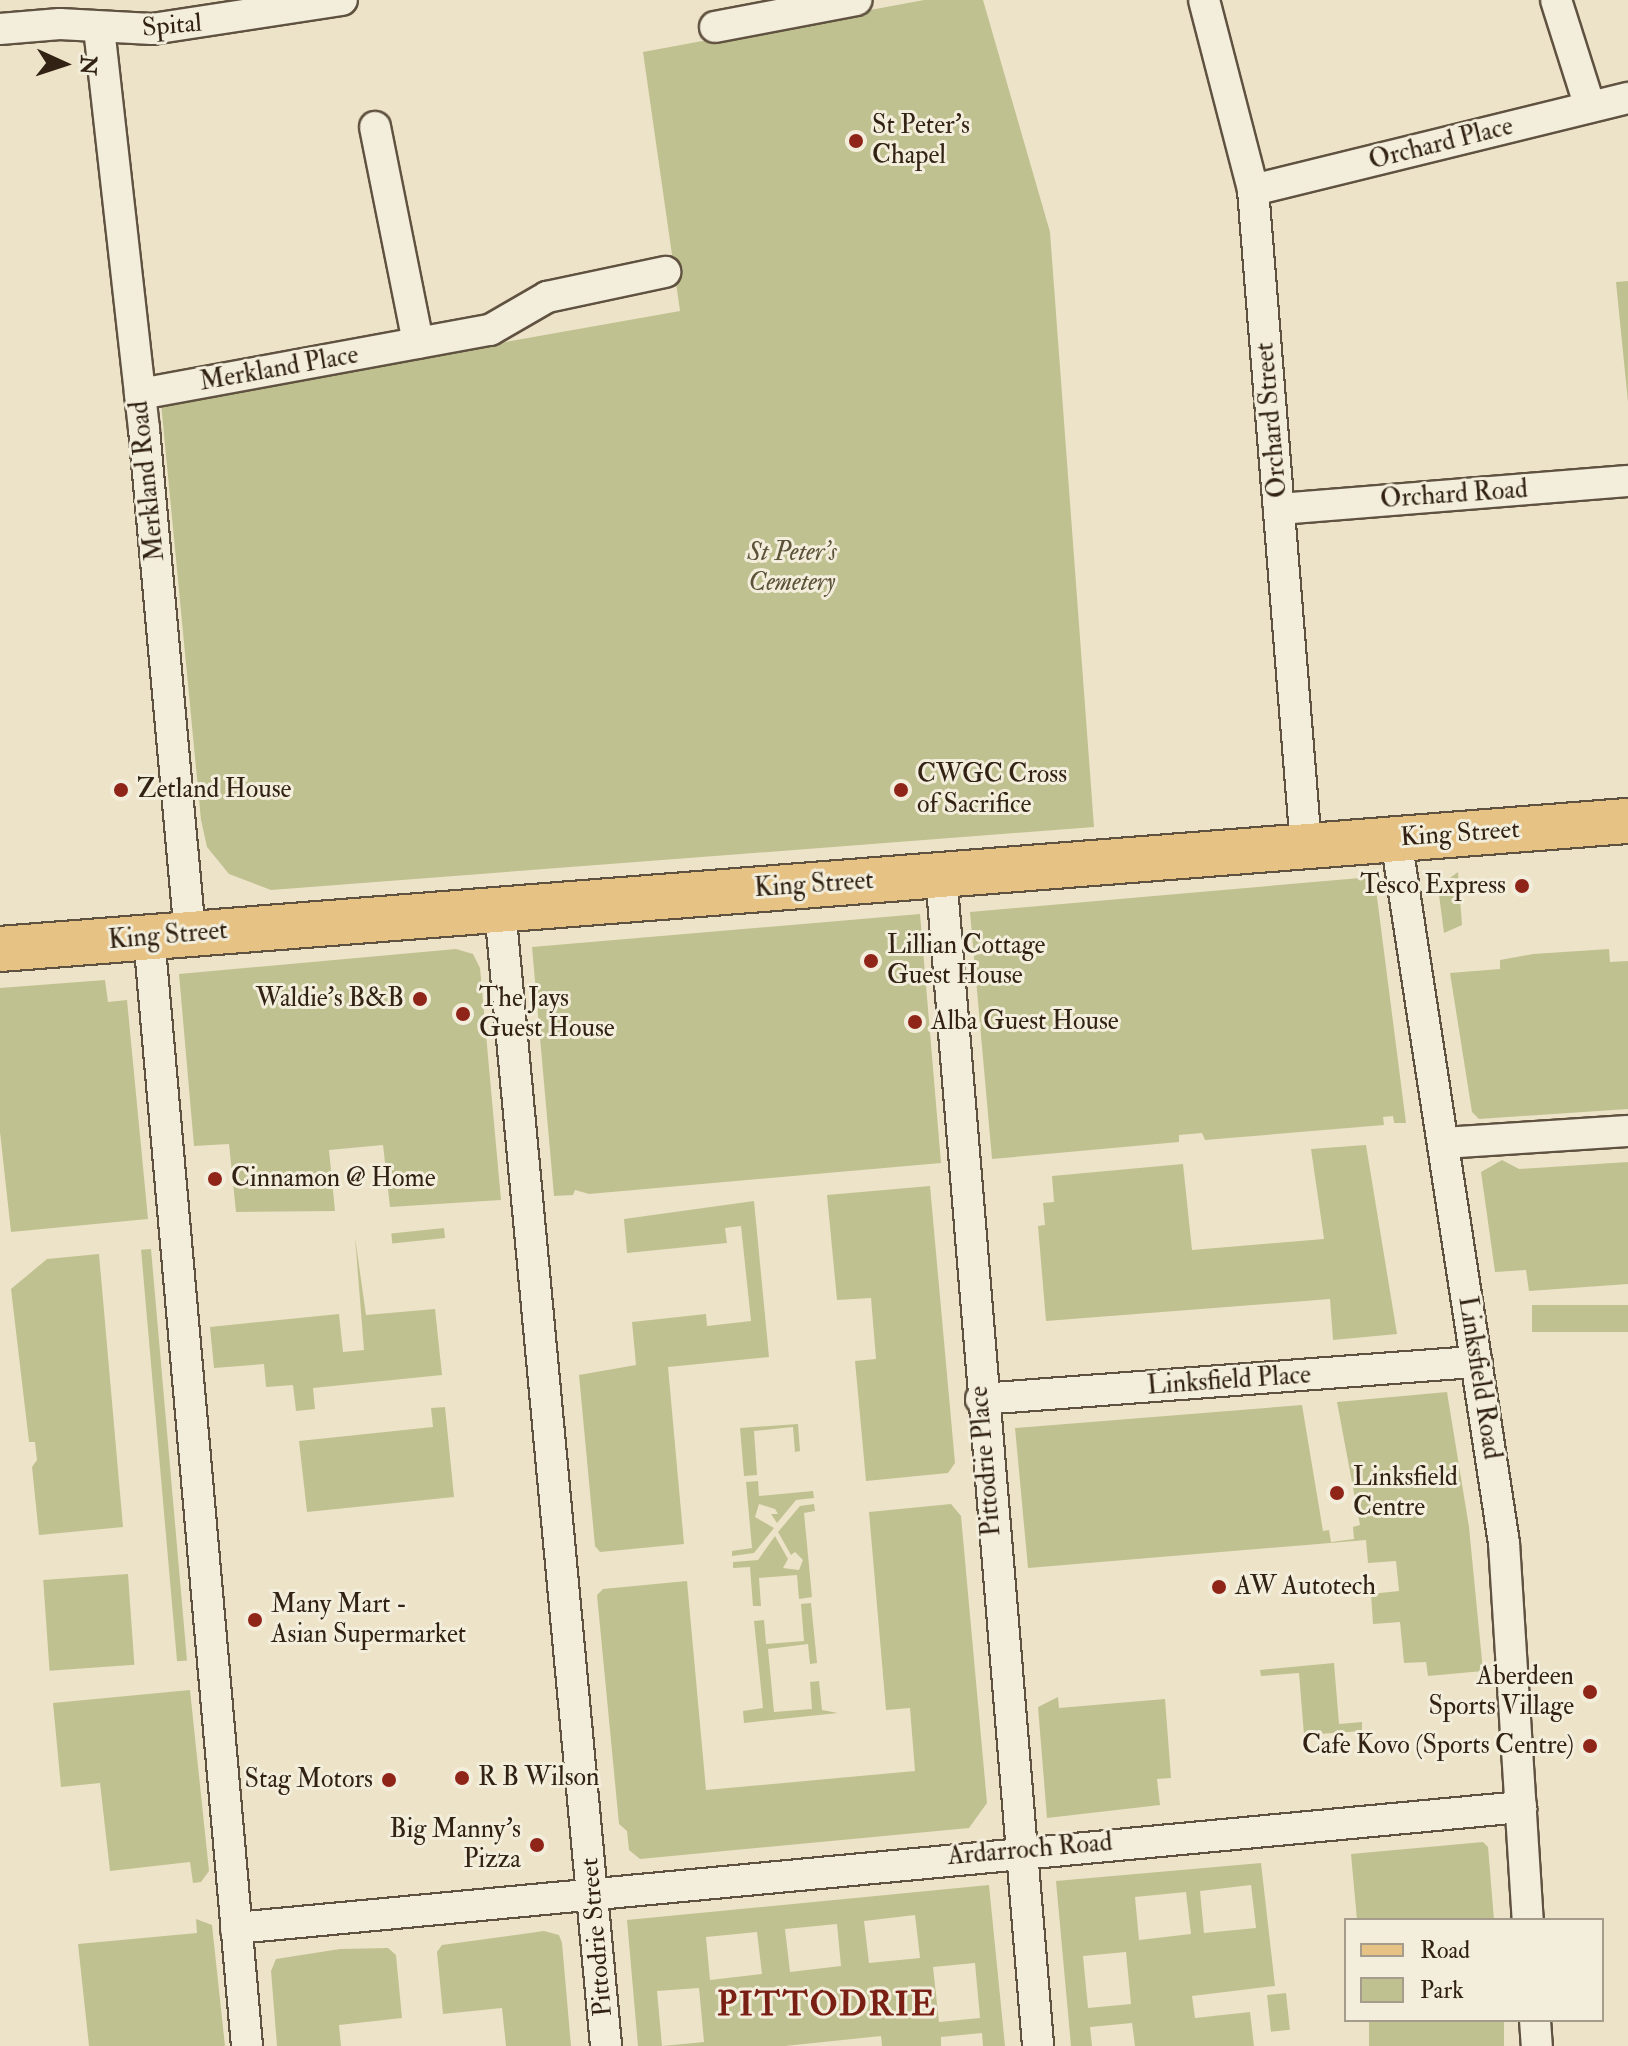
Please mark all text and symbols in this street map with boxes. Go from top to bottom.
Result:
street label: Spital [141,8,203,44]
north arrow [24,24,104,104]
text: N [73,55,102,76]
place label: St Peter's Chapel [872,110,970,172]
street label: Orchard Place [1366,111,1516,177]
marker: St Peter's Chapel [847,132,865,150]
street label: Merkland Place [197,340,361,398]
street label: Orchard Street [1250,341,1294,499]
street label: Merkland Road [124,399,172,563]
street label: Orchard Road [1379,474,1529,516]
park label: St Peter's Cemetery [747,537,837,598]
place label: CWGC Cross of Sacrifice [917,759,1067,820]
place label: Zetland House [137,774,291,806]
marker: Zetland House [112,781,130,799]
marker: CWGC Cross of Sacrifice [892,781,910,799]
street label: King Street [1399,814,1521,854]
street label: King Street [753,865,875,905]
place label: Tesco Express [1360,870,1506,902]
marker: Tesco Express [1513,877,1531,895]
street label: King Street [107,915,229,957]
place label: Lillian Cottage Guest House [887,930,1045,992]
marker: Lillian Cottage Guest House [862,952,880,970]
place label: Waldie's B&B [256,983,404,1015]
place label: The Jays Guest House [479,983,615,1044]
marker: Waldie's B&B [411,990,429,1008]
marker: The Jays Guest House [454,1005,472,1023]
place label: Alba Guest House [931,1006,1119,1038]
marker: Alba Guest House [906,1013,924,1031]
place label: Cinnamon @ Home [231,1163,436,1195]
marker: Cinnamon @ Home [206,1170,224,1188]
street label: Linksfield Road [1451,1294,1507,1462]
street label: Linksfield Place [1146,1360,1312,1402]
street label: Pittodrie Place [964,1385,1008,1537]
place label: Linksfield Centre [1353,1462,1458,1524]
marker: Linksfield Centre [1328,1484,1346,1502]
place label: AW Autotech [1235,1571,1376,1603]
marker: AW Autotech [1210,1578,1228,1596]
place label: Many Mart - Asian Supermarket [271,1589,466,1650]
marker: Many Mart - Asian Supermarket [246,1611,264,1629]
place label: Aberdeen Sports Village [1428,1661,1574,1722]
marker: Aberdeen Sports Village [1581,1683,1599,1701]
place label: Cafe Kovo (Sports Centre) [1302,1730,1574,1762]
marker: Cafe Kovo (Sports Centre) [1581,1737,1599,1755]
place label: R B Wilson [478,1762,599,1794]
place label: Stag Motors [245,1764,373,1796]
marker: R B Wilson [453,1769,471,1787]
marker: Stag Motors [380,1771,398,1789]
place label: Big Manny's Pizza [390,1814,521,1876]
street label: Ardarroch Road [946,1827,1114,1873]
marker: Big Manny's Pizza [528,1836,546,1854]
street label: Pittodrie Street [575,1856,619,2018]
legend [1344,1918,1604,2022]
text: Road [1420,1935,1470,1966]
text: Park [1420,1975,1464,2006]
district label: PITTODRIE [717,1985,937,2025]

